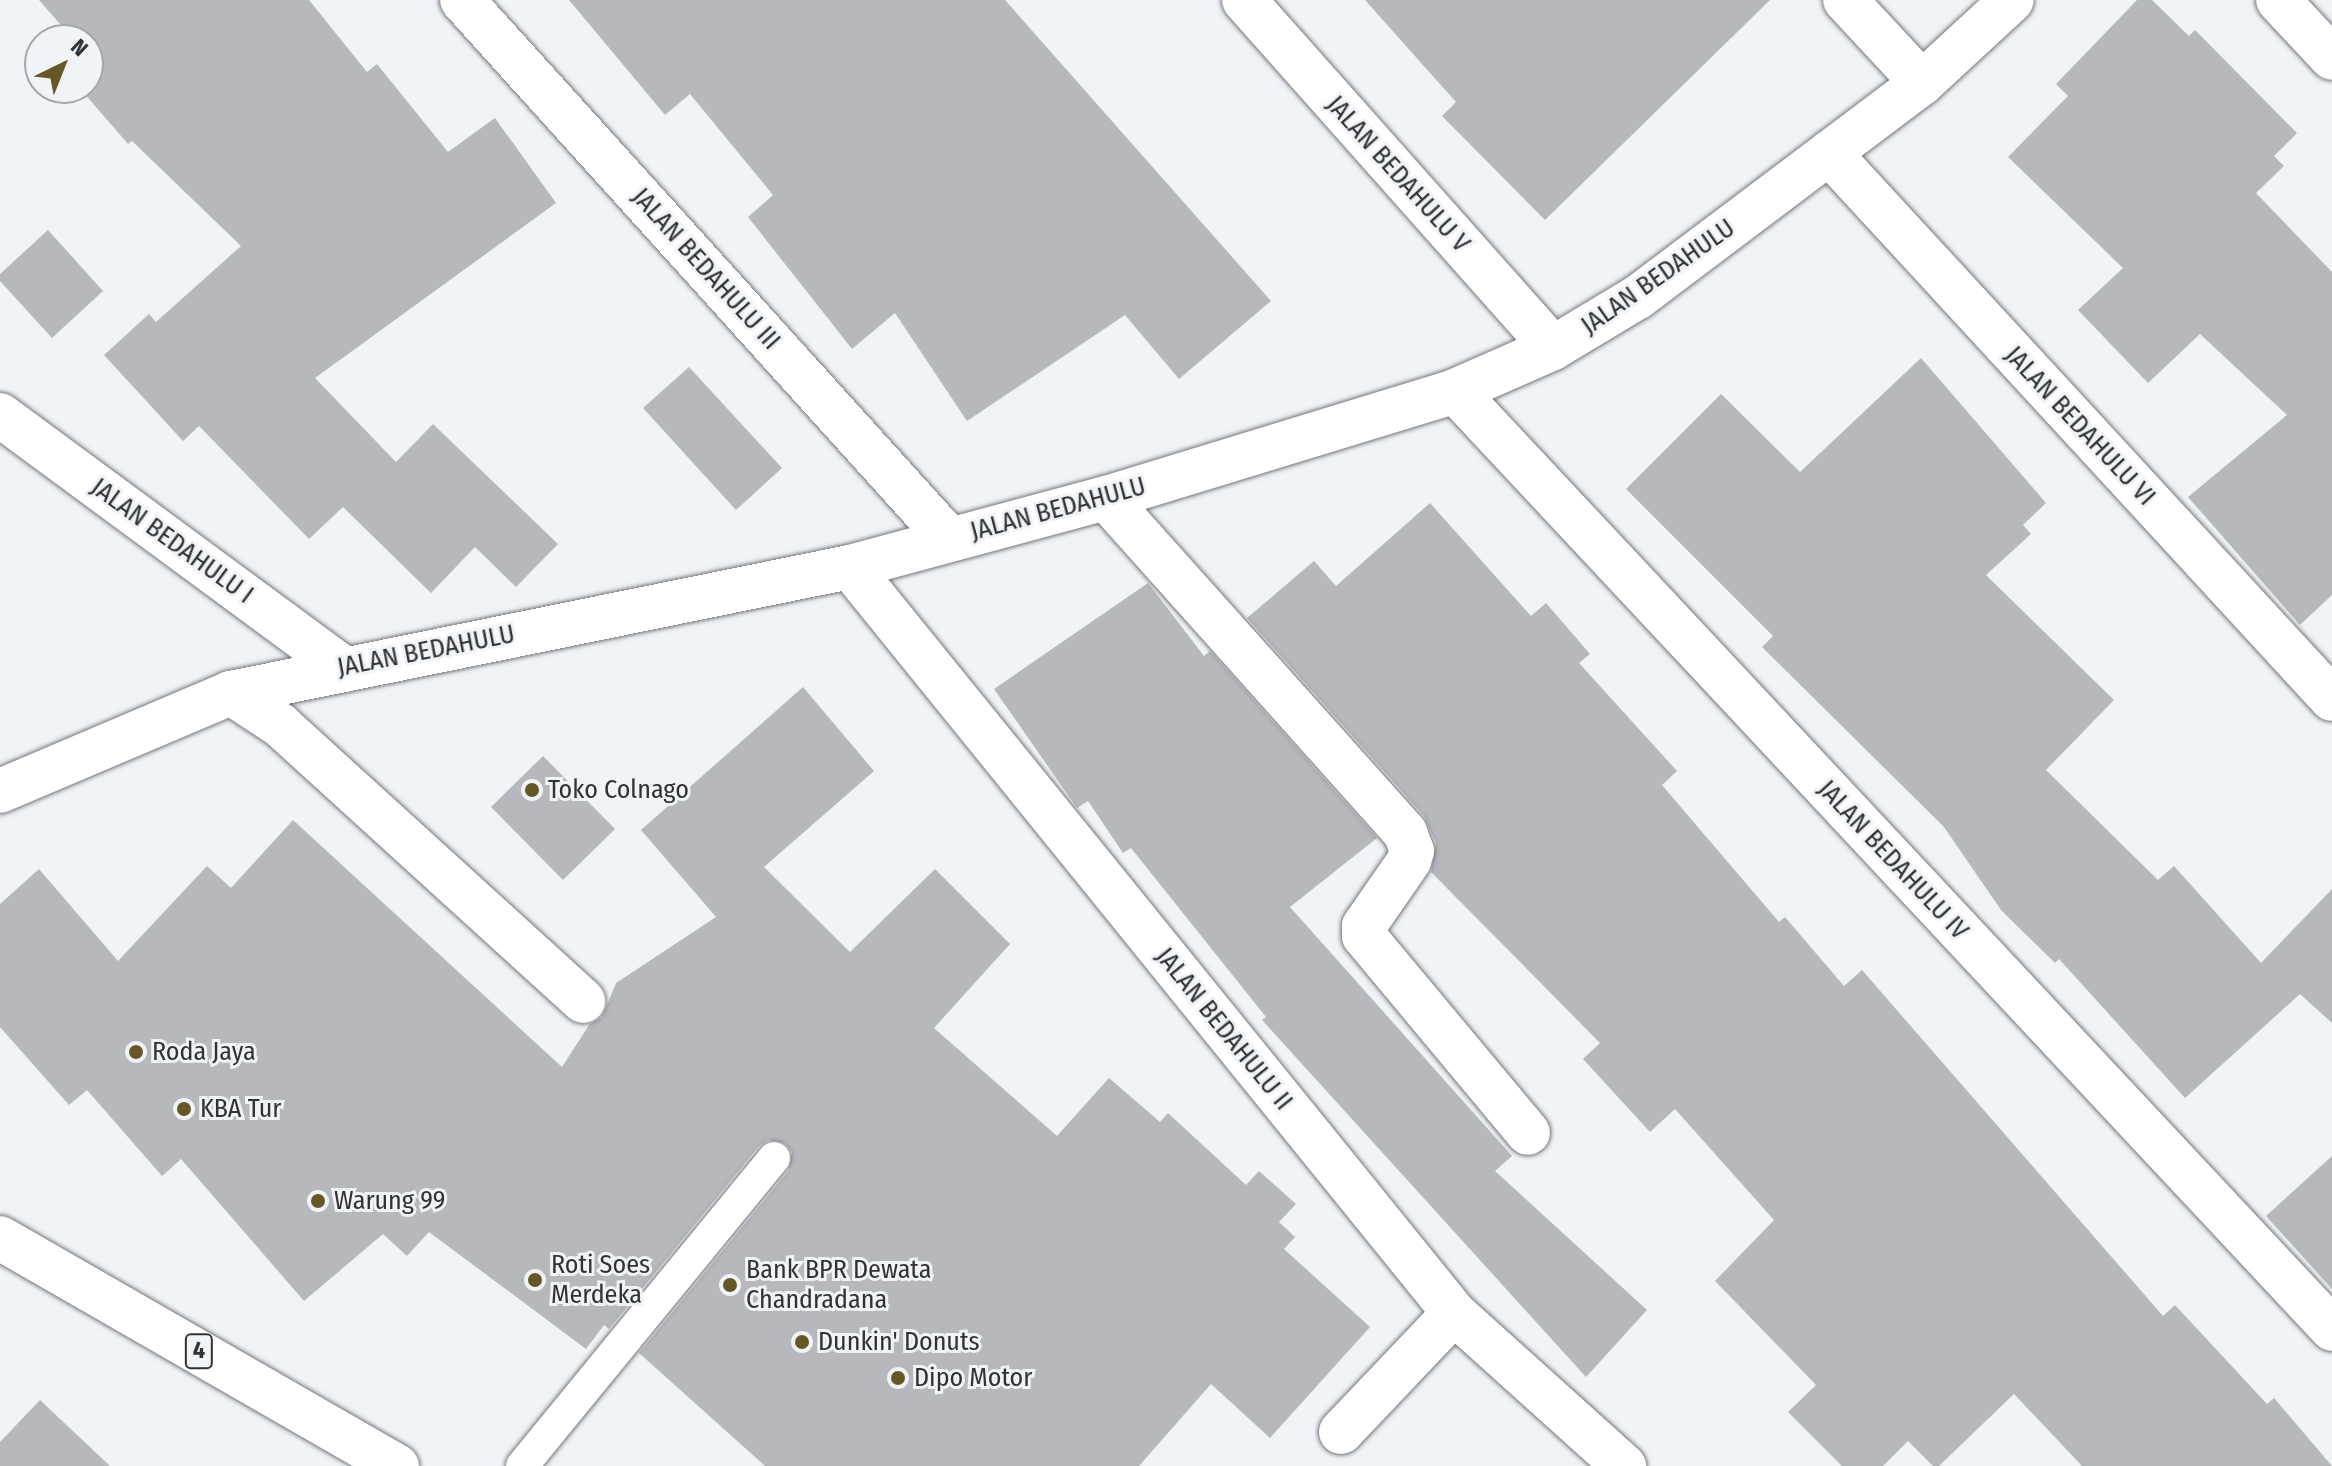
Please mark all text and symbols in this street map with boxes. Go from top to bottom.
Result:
north arrow [24,24,104,104]
text: N [65,33,93,62]
street label: JALAN BEDAHULU V [1320,89,1476,259]
street label: JALAN BEDAHULU III [625,182,787,356]
street label: JALAN BEDAHULU [1575,213,1741,341]
street label: JALAN BEDAHULU VI [1998,340,2162,512]
street label: JALAN BEDAHULU [967,471,1149,547]
street label: JALAN BEDAHULU I [85,472,259,610]
street label: JALAN BEDAHULU [335,619,517,683]
place label: Toko Colnago [548,774,689,806]
street label: JALAN BEDAHULU IV [1811,774,1975,946]
marker: Toko Colnago [523,781,541,799]
street label: JALAN BEDAHULU II [1149,942,1299,1116]
place label: Roda Jaya [152,1036,256,1068]
marker: Roda Jaya [127,1043,145,1061]
place label: KBA Tur [200,1093,281,1125]
marker: KBA Tur [175,1100,193,1118]
place label: Warung 99 [334,1185,445,1217]
marker: Warung 99 [309,1192,327,1210]
place label: Roti Soes Merdeka [551,1249,650,1310]
place label: Bank BPR Dewata Chandradana [746,1254,931,1316]
marker: Roti Soes Merdeka [526,1271,544,1289]
marker: Bank BPR Dewata Chandradana [721,1276,739,1294]
place label: Dunkin' Donuts [818,1326,980,1358]
road number: 4 [183,1331,215,1371]
marker: Dunkin' Donuts [793,1333,811,1351]
place label: Dipo Motor [914,1362,1032,1394]
marker: Dipo Motor [889,1369,907,1387]

